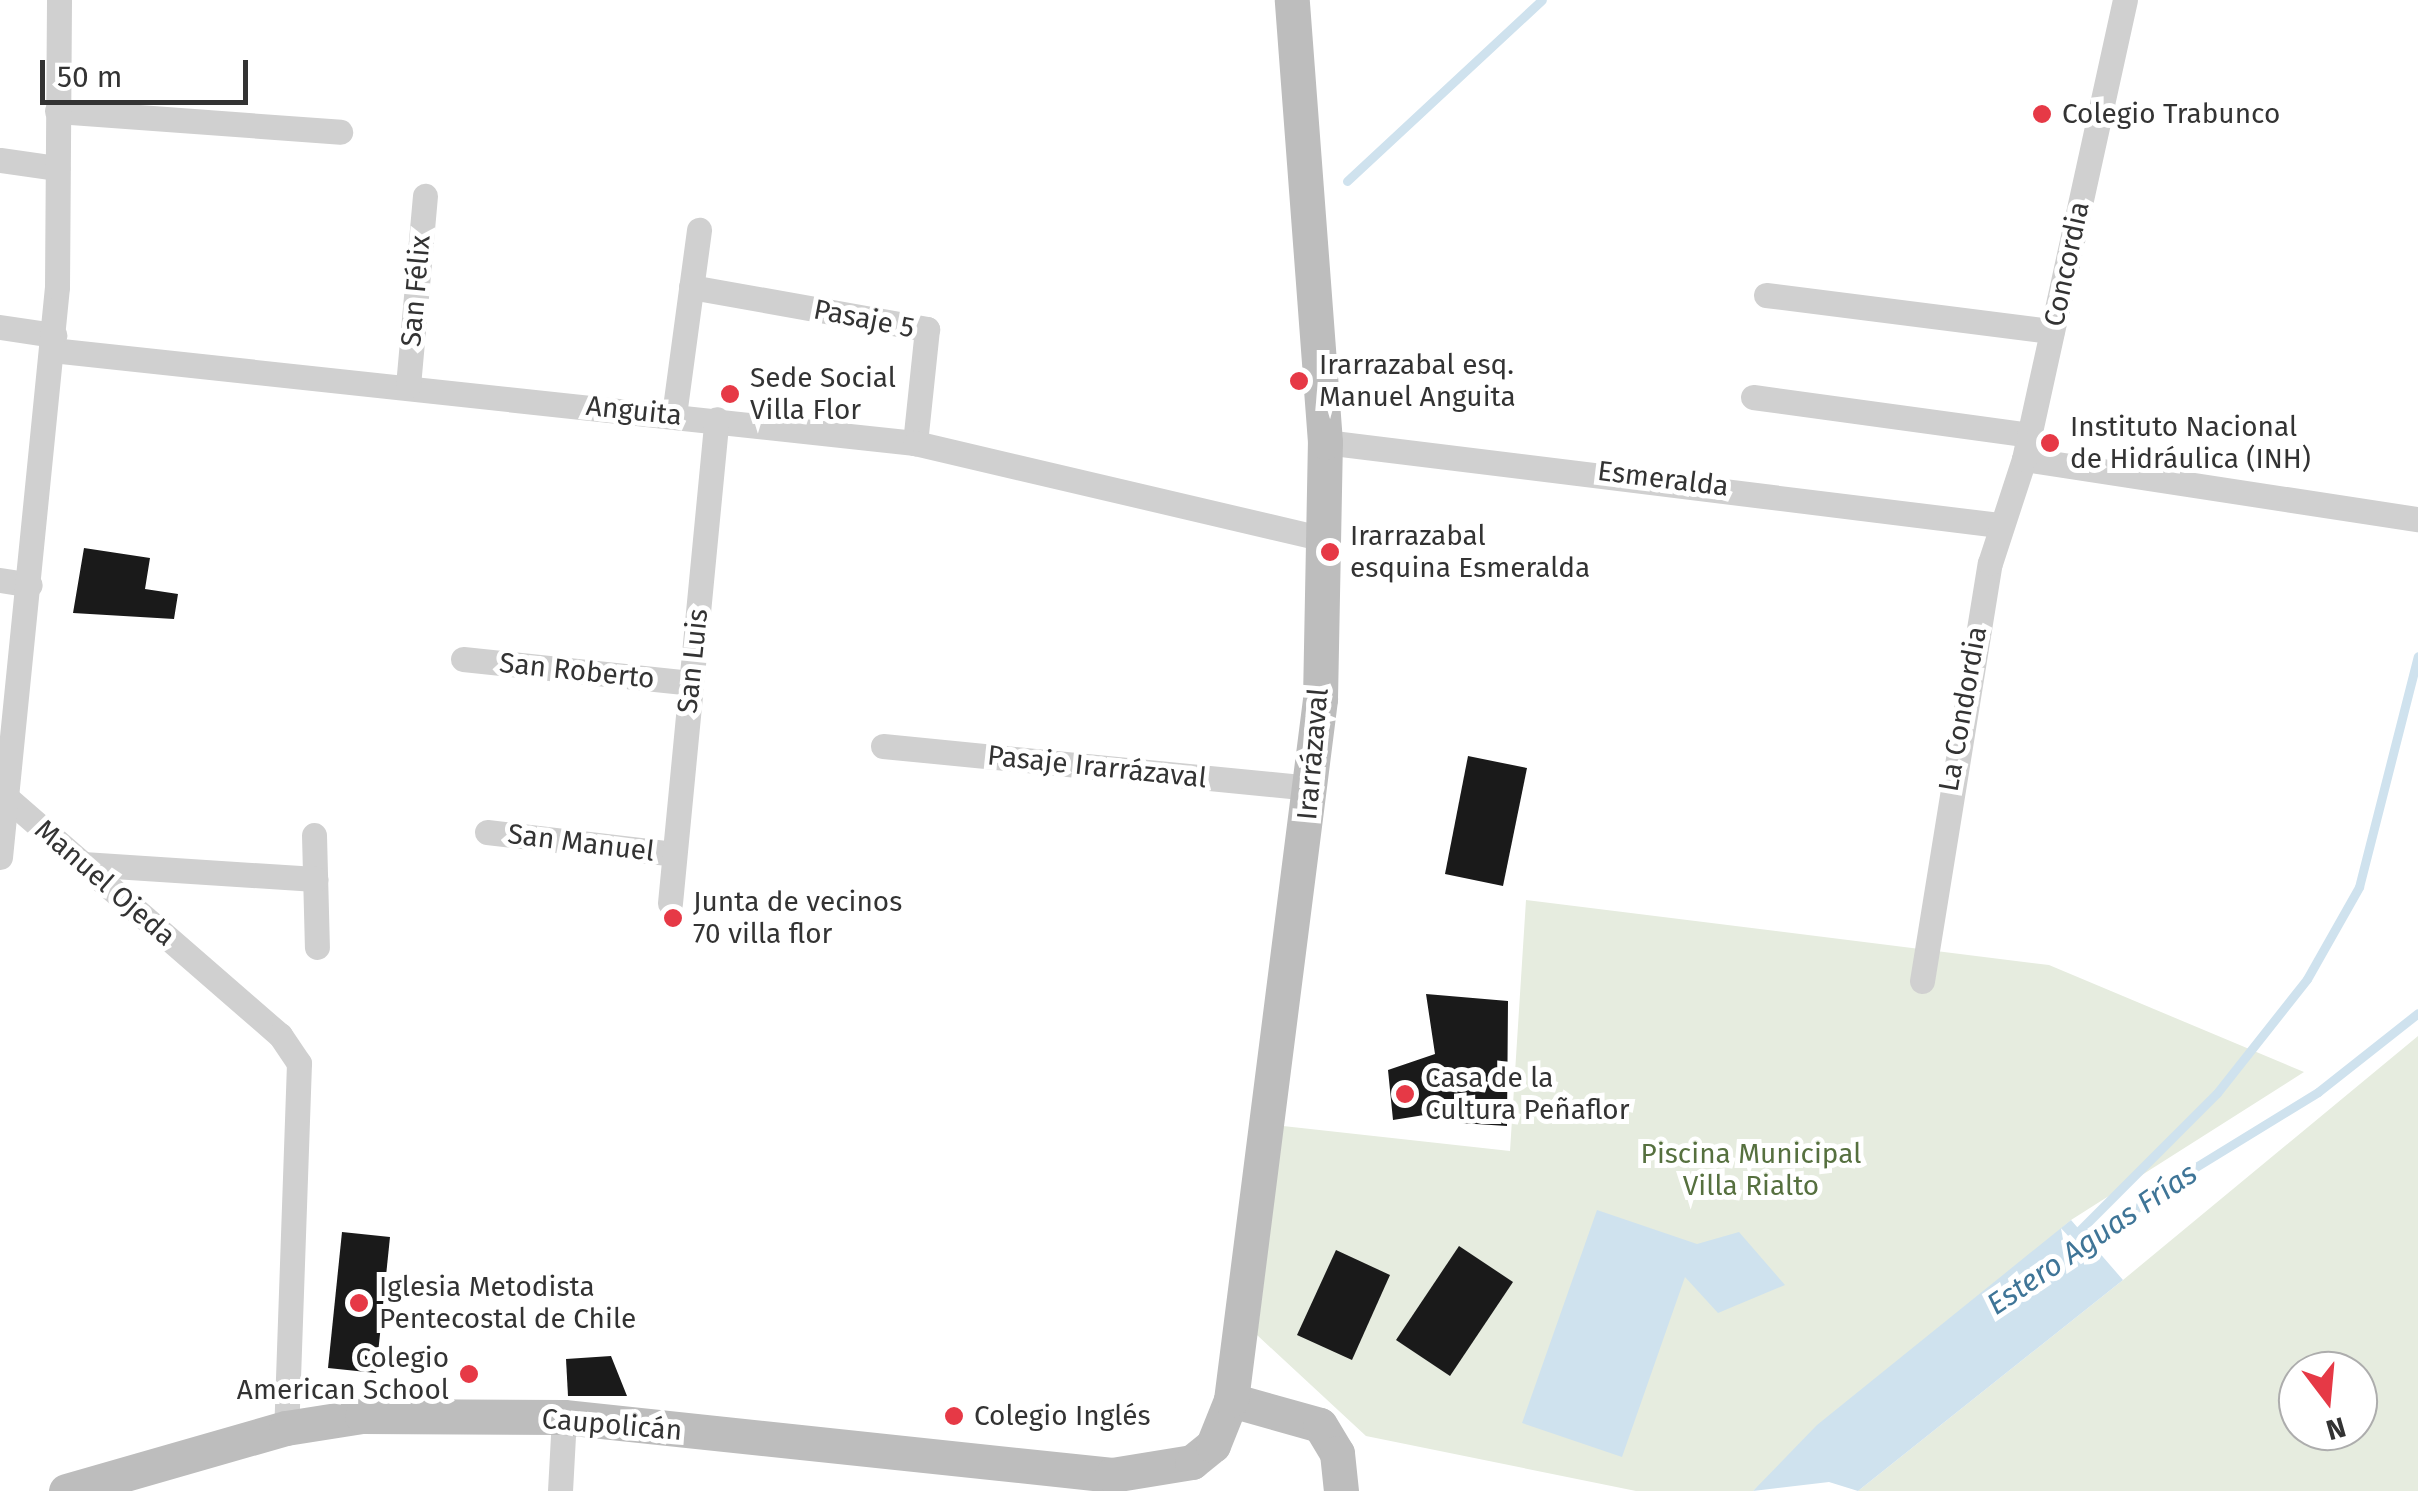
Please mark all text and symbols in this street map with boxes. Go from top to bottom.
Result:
scale bar [45,40,252,102]
text: 50 m [57,59,122,95]
place label: Colegio Trabunco [2062,97,2280,131]
marker: Colegio Trabunco [2031,103,2053,125]
street label: Concordia [2037,198,2097,330]
street label: San Félix [394,234,438,348]
street label: Pasaje 5 [811,293,917,345]
place label: Irarrazabal esq. Manuel Anguita [1319,348,1516,414]
place label: Sede Social Villa Flor [750,361,896,427]
marker: Irarrazabal esq. Manuel Anguita [1288,370,1310,392]
marker: Sede Social Villa Flor [719,383,741,405]
street label: Anguita [584,389,684,433]
place label: Instituto Nacional de Hidráulica (INH) [2070,410,2311,476]
marker: Instituto Nacional de Hidráulica (INH) [2039,432,2061,454]
street label: Esmeralda [1595,454,1731,504]
place label: Irarrazabal esquina Esmeralda [1350,519,1590,585]
marker: Irarrazabal esquina Esmeralda [1319,541,1341,563]
street label: San Luis [671,607,715,715]
street label: La Condordia [1932,624,1994,794]
street label: San Roberto [498,646,656,696]
street label: Irarrázaval [1290,687,1336,821]
street label: Pasaje Irarrázaval [986,739,1208,795]
street label: Manuel Ojeda [28,813,182,953]
street label: San Manuel [506,817,656,869]
place label: Junta de vecinos 70 villa flor [693,885,902,951]
marker: Junta de vecinos 70 villa flor [662,907,684,929]
place label: Casa de la Cultura Peñaflor [1425,1061,1630,1127]
marker: Casa de la Cultura Peñaflor [1394,1083,1416,1105]
park label: Piscina Municipal Villa Rialto [1641,1137,1861,1203]
water label: Estero Aguas Frías [1980,1155,2204,1323]
place label: Iglesia Metodista Pentecostal de Chile [379,1270,636,1336]
marker: Iglesia Metodista Pentecostal de Chile [348,1292,370,1314]
place label: Colegio American School [237,1341,449,1407]
north arrow [2278,1351,2378,1451]
marker: Colegio American School [458,1363,480,1385]
place label: Colegio Inglés [974,1399,1151,1433]
street label: Caupolicán [540,1402,684,1448]
marker: Colegio Inglés [943,1405,965,1427]
text: N [2322,1410,2349,1447]

